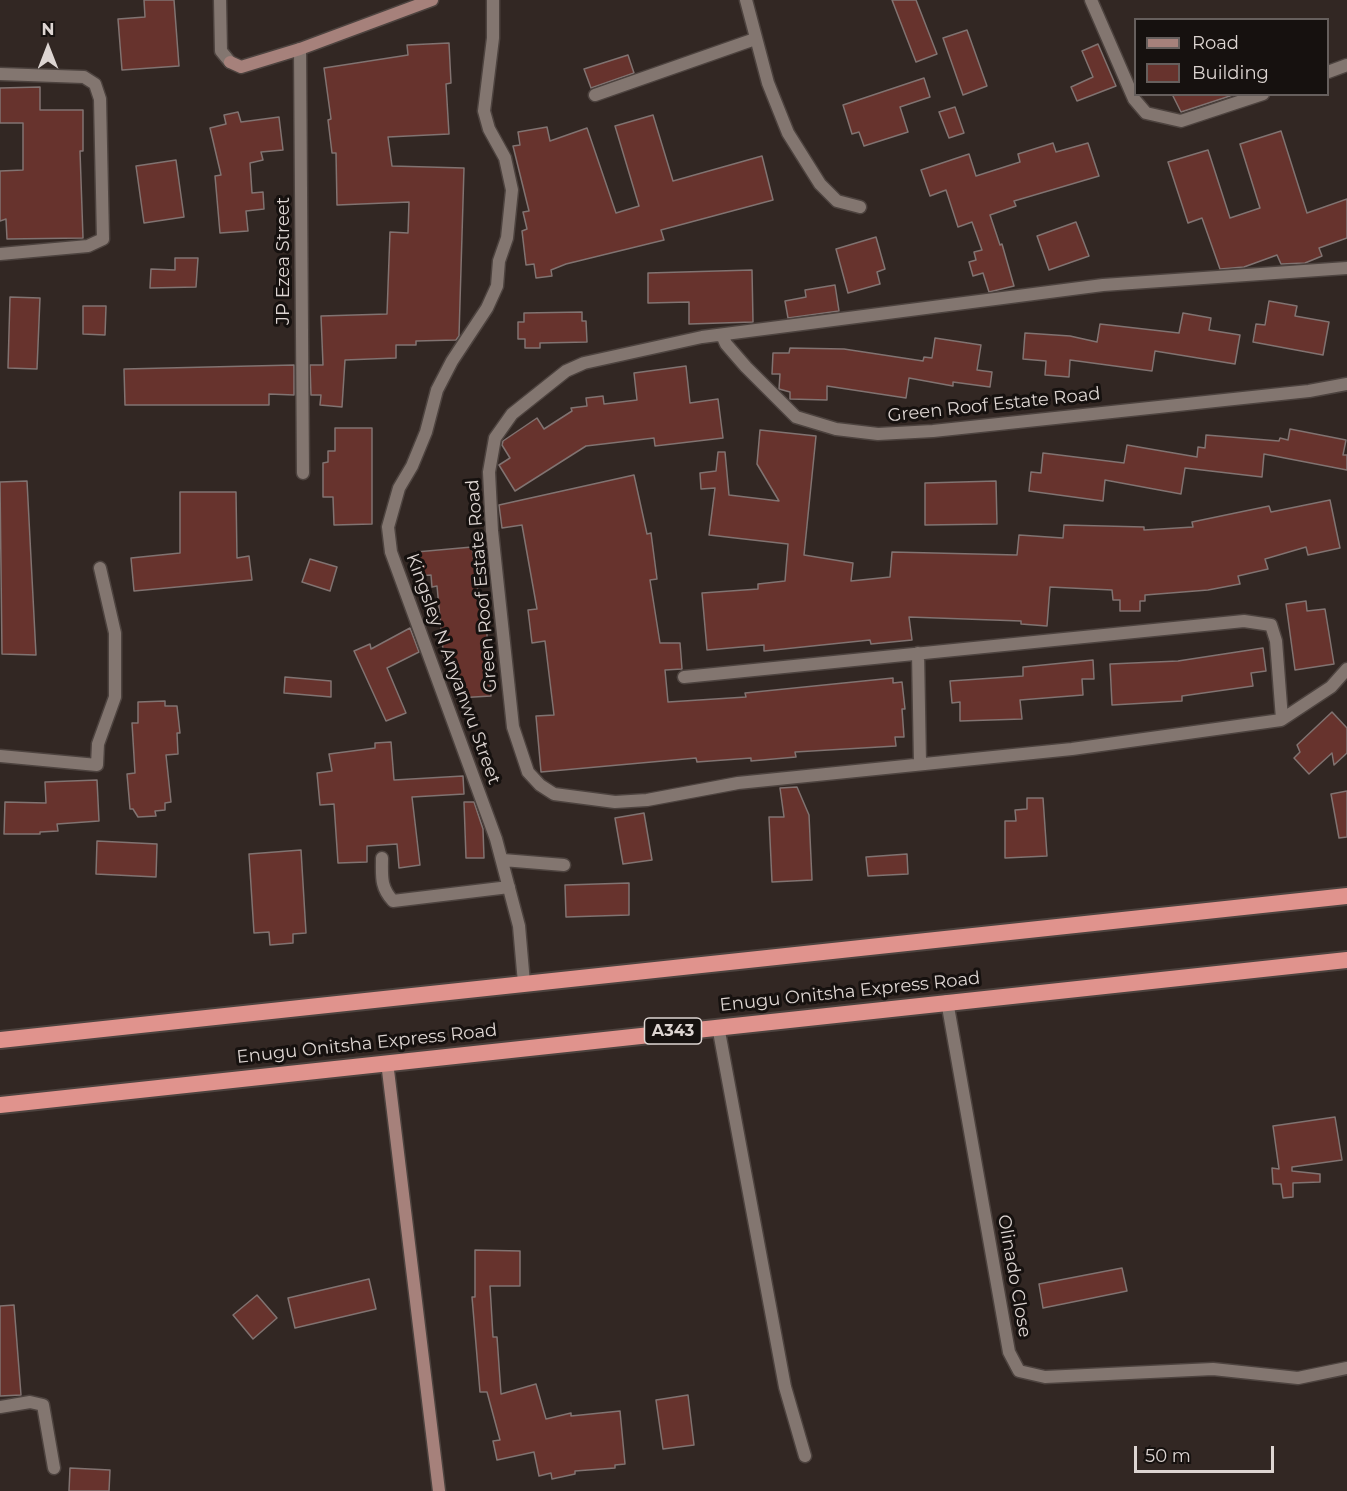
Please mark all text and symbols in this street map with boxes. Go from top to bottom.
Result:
north arrow [18,18,78,78]
legend [1134,18,1329,96]
text: N [42,20,54,39]
text: Road [1192,32,1239,54]
text: Building [1192,62,1269,84]
street label: JP Ezea Street [273,197,295,325]
street label: Green Roof Estate Road [887,383,1101,427]
street label: Green Roof Estate Road [462,479,502,693]
street label: Kingsley N Anyanwu Street [401,551,505,787]
street label: Enugu Onitsha Express Road [719,968,981,1016]
road number: A343 [644,1018,702,1044]
street label: Enugu Onitsha Express Road [236,1020,498,1068]
street label: Olinado Close [993,1213,1035,1339]
scale bar [1137,1434,1276,1472]
text: 50 m [1145,1445,1191,1467]

